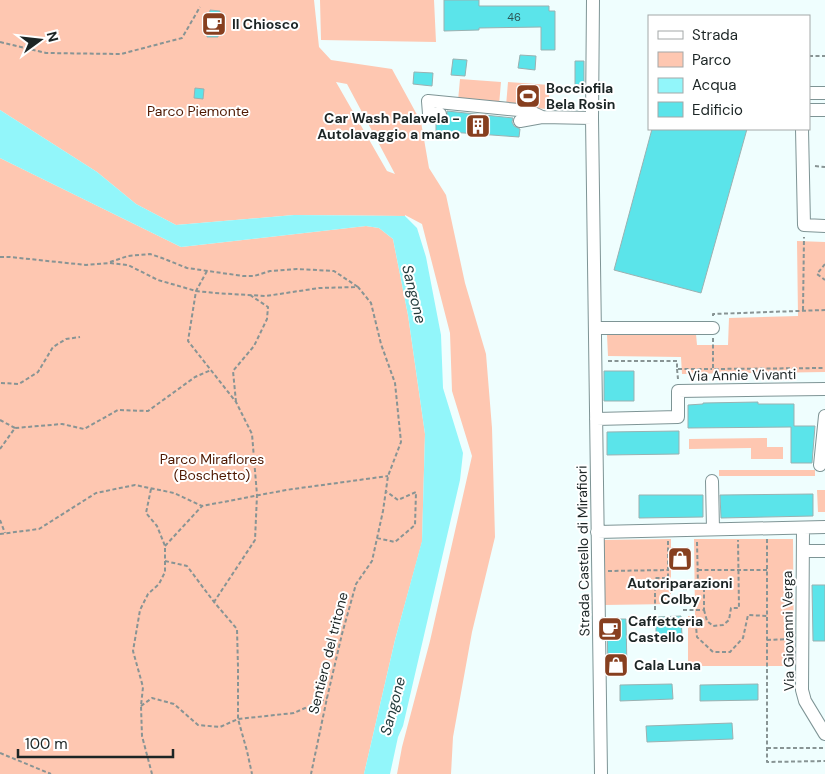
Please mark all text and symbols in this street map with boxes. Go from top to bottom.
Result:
house number: 46 [507,10,521,24]
cafe icon: Il Chiosco [201,11,227,37]
north arrow [15,15,65,65]
place label: Il Chiosco [232,15,299,33]
legend [648,15,810,130]
text: Strada [692,25,738,45]
text: N [43,29,63,44]
text: Parco [692,50,731,70]
text: Acqua [692,75,736,95]
place label: Bocciofila Bela Rosin [546,79,615,113]
sports icon: Bocciofila Bela Rosin [515,83,541,109]
text: Edificio [692,100,743,120]
park label: Parco Piemonte [147,102,249,120]
place label: Car Wash Palavela - Autolavaggio a mano [317,109,460,143]
building icon: Car Wash Palavela - Autolavaggio a mano [465,113,491,139]
water label: Sangone [397,263,431,326]
street label: Via Annie Vivanti [687,365,797,385]
park label: Parco Miraflores (Boschetto) [160,450,264,484]
street label: Strada Castello di Mirafiori [573,465,593,637]
shop icon: Autoriparazioni Colby [667,546,693,572]
street label: Via Giovanni Verga [778,571,798,691]
place label: Autoriparazioni Colby [627,574,733,608]
street label: Sentiero del tritone [304,590,352,716]
place label: Caffetteria Castello [628,612,703,646]
cafe icon: Caffetteria Castello [597,616,623,642]
shop icon: Cala Luna [603,652,629,678]
place label: Cala Luna [634,656,701,674]
water label: Sangone [376,674,411,737]
scale bar [18,726,172,758]
text: 100 m [25,734,68,754]

